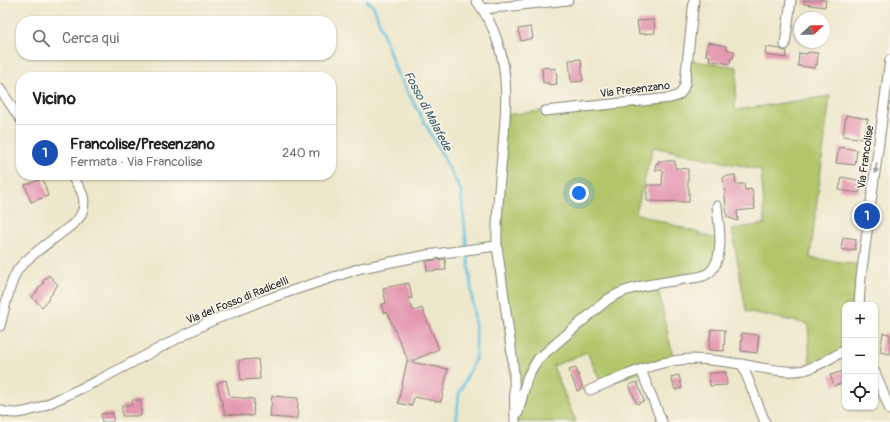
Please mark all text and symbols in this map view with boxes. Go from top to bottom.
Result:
north arrow [794,12,830,48]
search box [16,16,336,60]
icon: search [30,27,52,49]
text: Cerca qui [62,29,119,48]
water label: Fosso di Malafede [400,69,455,155]
street label: Via Presenzano [599,79,671,100]
text: Vicino [32,88,76,109]
street label: Via Francolise [855,124,876,190]
text: Francolise/Presenzano [70,135,215,154]
text: 1 [42,145,48,161]
text: 240 m [282,145,320,161]
text: Fermata · Via Francolise [70,154,202,170]
one-way arrow [873,162,879,175]
your location [569,183,589,203]
pin: 1 [854,201,880,231]
street label: Via del Fosso di Radicelli [184,274,290,327]
map controls [842,302,878,410]
button: + [842,302,878,338]
button: − [842,338,878,374]
button: locate [842,374,878,410]

